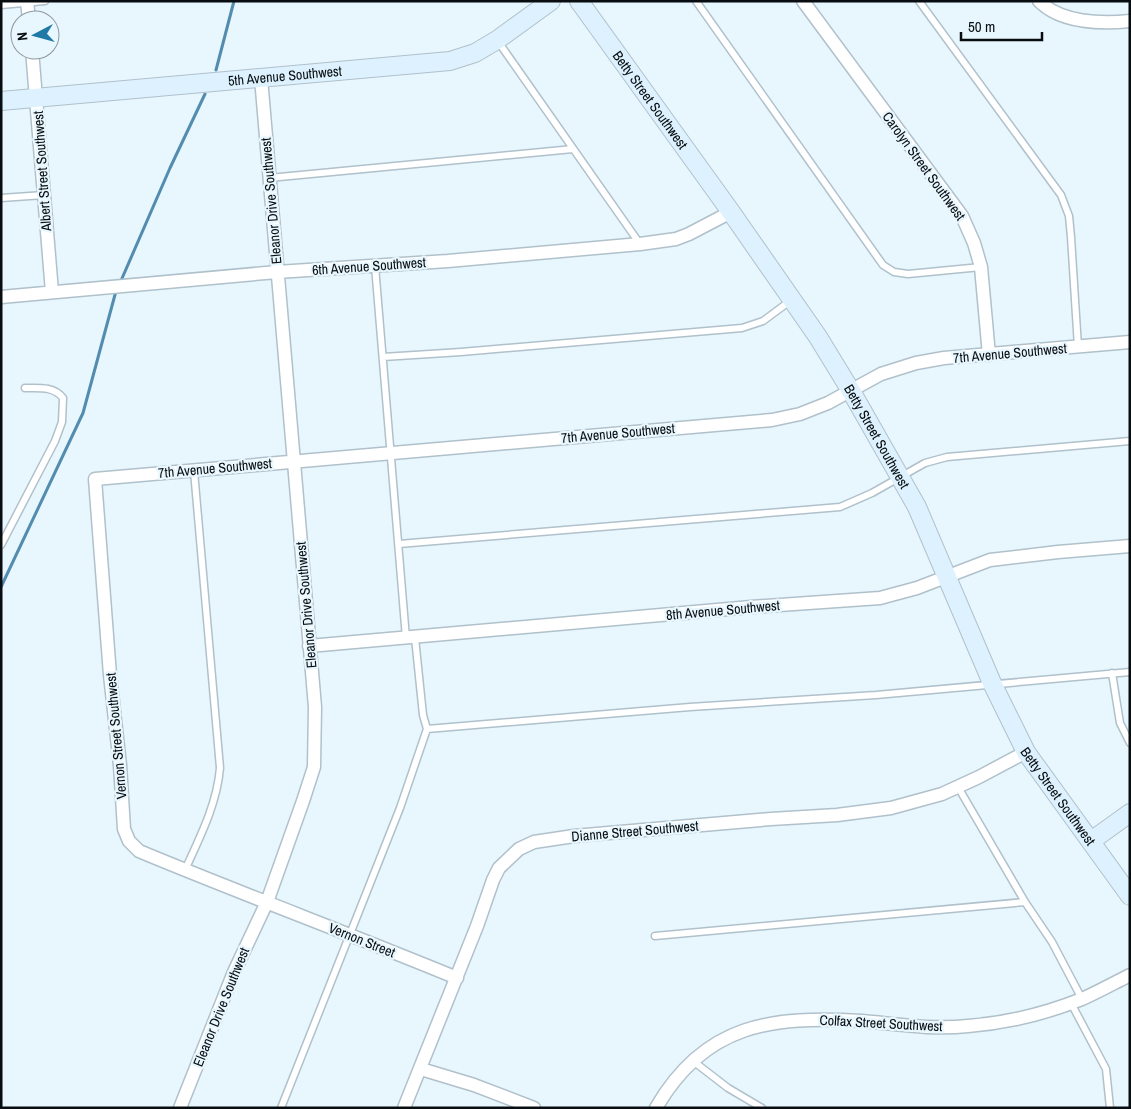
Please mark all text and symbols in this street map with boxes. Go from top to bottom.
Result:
north arrow [10,10,60,60]
scale bar [961,10,1042,42]
text: 50 m [968,16,995,37]
text: N [13,31,31,41]
street label: Betty Street Southwest [609,47,692,153]
street label: 5th Avenue Southwest [227,62,343,90]
street label: Carolyn Street Southwest [878,108,970,224]
street label: Albert Street Southwest [29,110,55,233]
street label: Eleanor Drive Southwest [257,137,285,265]
street label: 6th Avenue Southwest [311,253,427,279]
street label: 7th Avenue Southwest [952,339,1068,367]
street label: Betty Street Southwest [840,381,914,492]
street label: 7th Avenue Southwest [560,419,676,447]
street label: 7th Avenue Southwest [157,454,273,482]
street label: Eleanor Drive Southwest [292,541,320,669]
street label: 8th Avenue Southwest [665,596,781,624]
street label: Vernon Street Southwest [101,672,131,800]
street label: Betty Street Southwest [1016,744,1100,849]
street label: Dianne Street Southwest [571,816,699,846]
street label: Vernon Street [326,919,398,961]
street label: Eleanor Drive Southwest [189,945,253,1069]
street label: Colfax Street Southwest [819,1011,943,1035]

